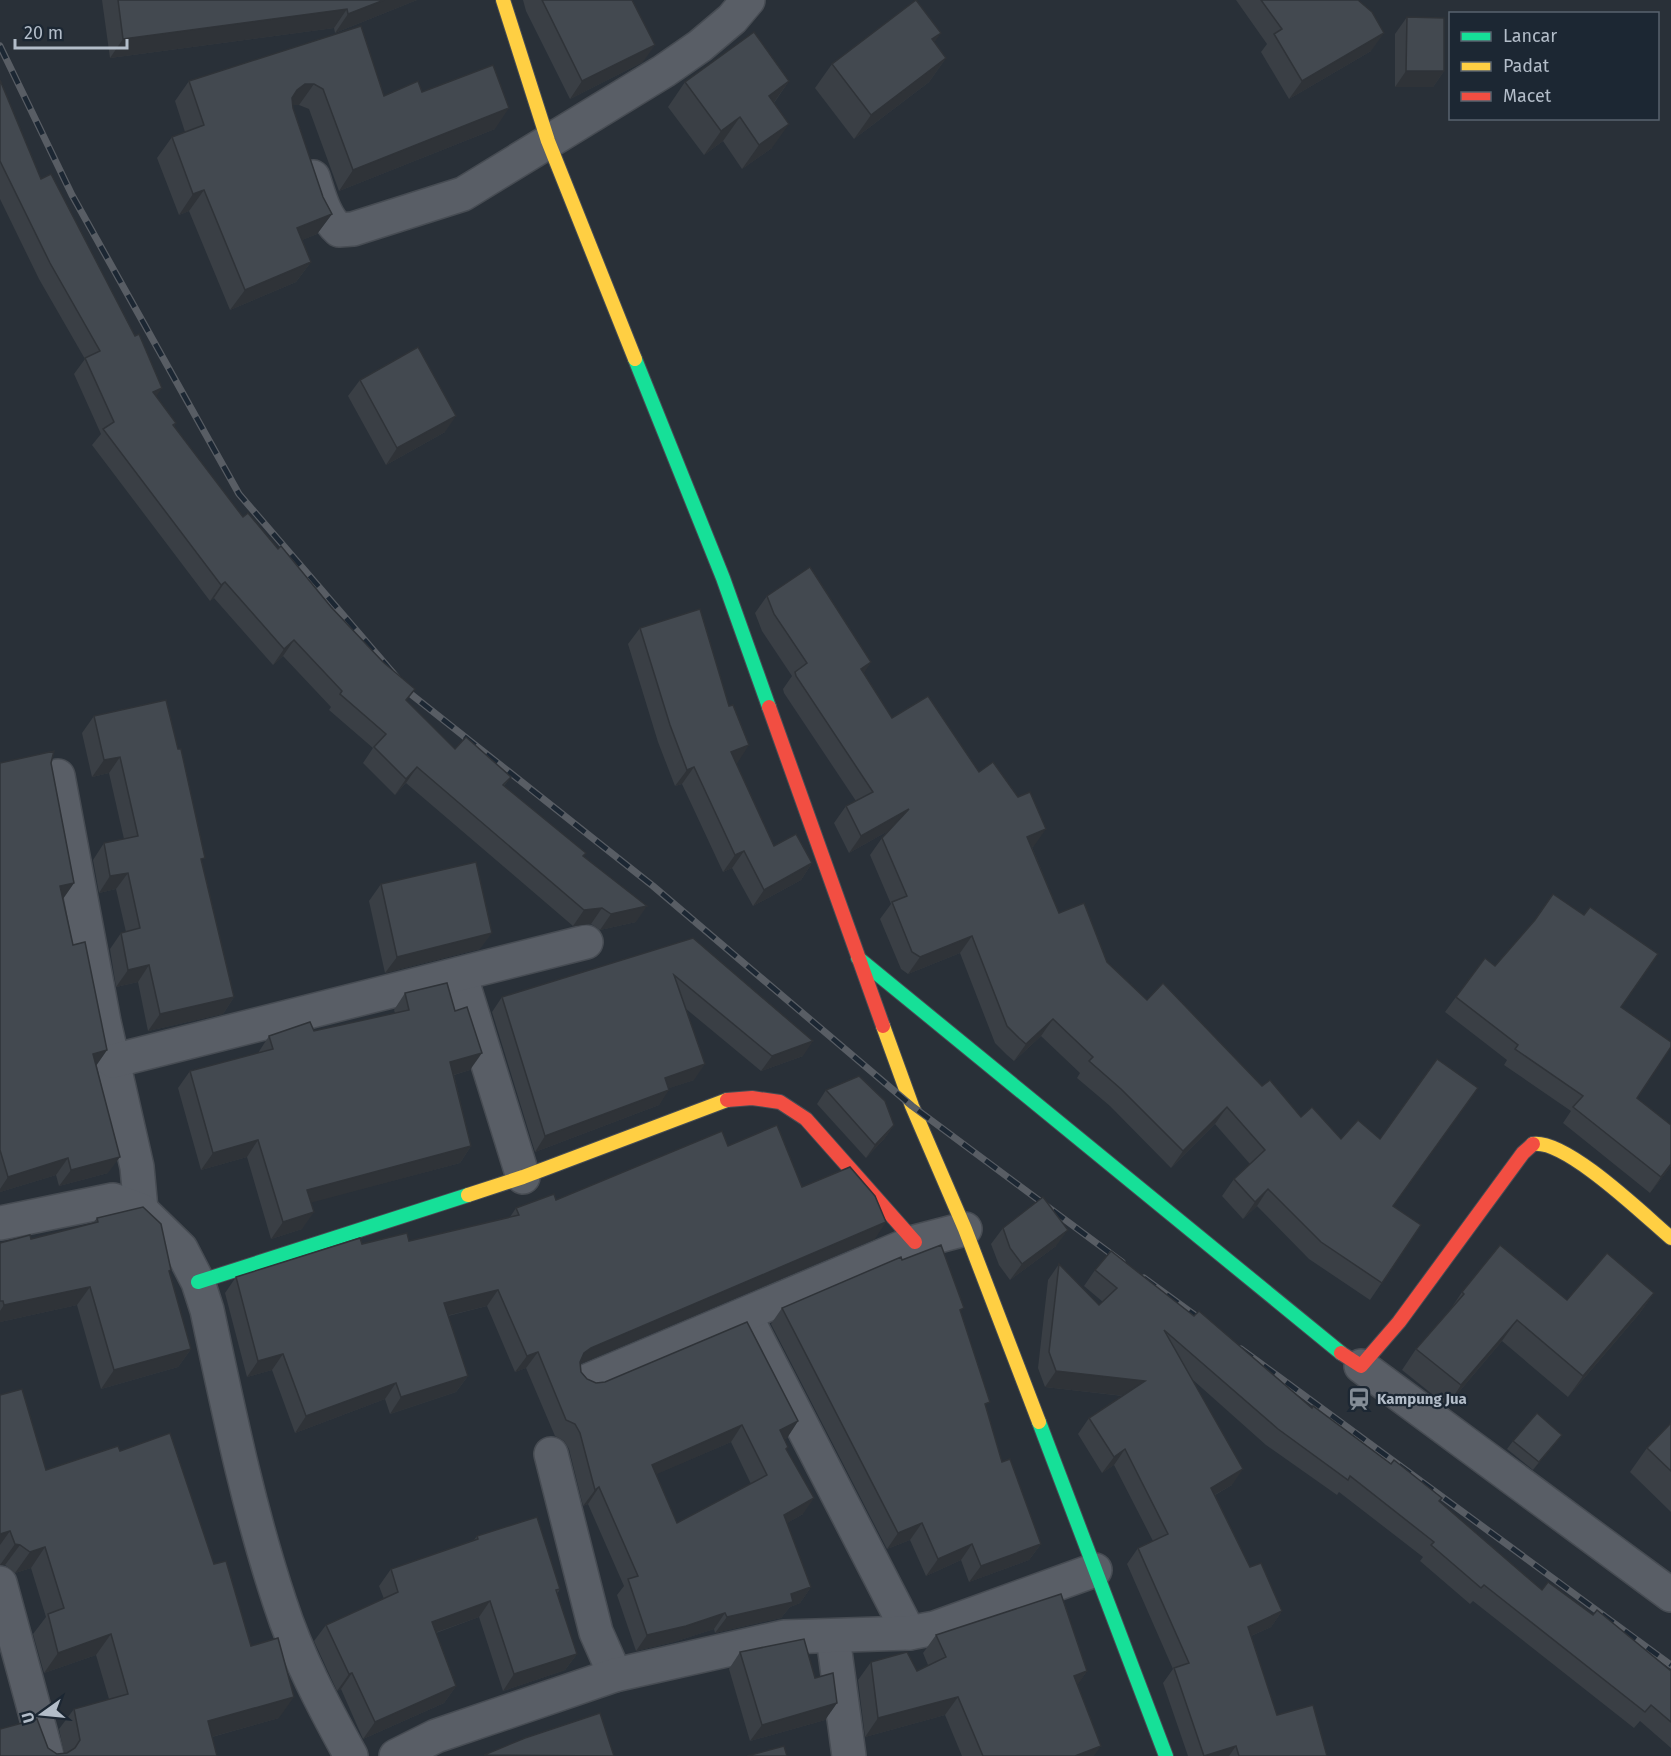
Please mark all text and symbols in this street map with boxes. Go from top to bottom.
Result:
scale bar [15,12,128,50]
legend [1449,12,1659,120]
text: 20 m [24,22,63,44]
text: Lancar [1503,25,1557,47]
text: Padat [1503,55,1550,77]
text: Macet [1503,85,1552,107]
station icon: Kampung Jua [1346,1386,1372,1412]
place label: Kampung Jua [1377,1390,1467,1408]
north arrow [12,1684,72,1744]
text: U [17,1710,39,1725]

